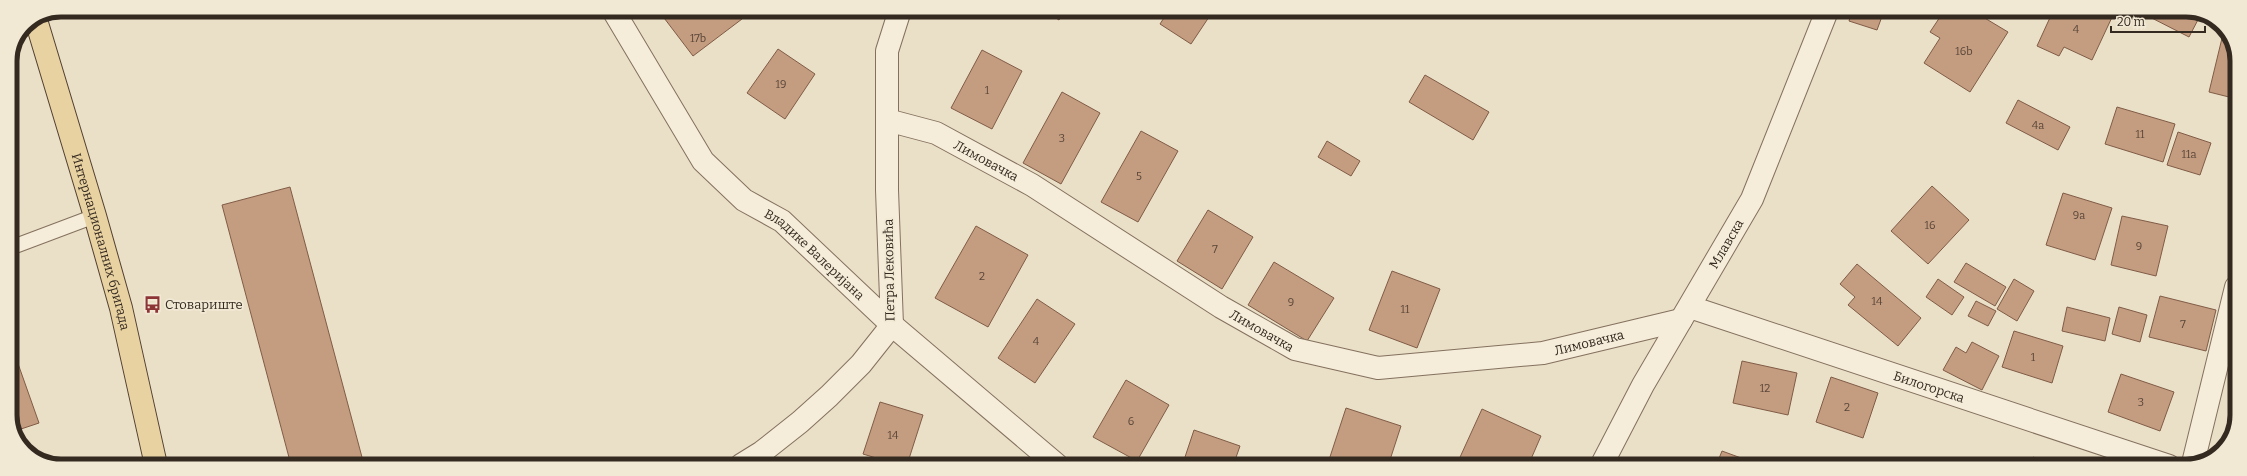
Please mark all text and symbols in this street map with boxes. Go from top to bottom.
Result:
scale bar [2111,8,2205,34]
text: 20 m [2117,15,2146,29]
house number: 4 [2073,23,2080,36]
house number: 17b [690,32,706,45]
house number: 16b [1955,45,1973,58]
house number: 19 [776,78,786,91]
house number: 1 [985,84,990,97]
house number: 4a [2032,119,2044,132]
house number: 11 [2136,128,2145,141]
house number: 3 [1059,132,1065,145]
street label: Лимовачка [952,137,1021,184]
house number: 11a [2182,148,2196,161]
street label: Интернационалних бригада [69,151,133,331]
house number: 5 [1136,170,1142,183]
street label: Владике Валеријана [762,205,868,303]
house number: 9a [2073,209,2085,222]
street label: Млавска [1705,216,1746,271]
street label: Петра Лековића [881,219,897,321]
house number: 16 [1925,219,1935,232]
house number: 9 [2136,240,2142,253]
house number: 7 [1212,243,1218,256]
house number: 2 [979,270,985,283]
bus stop icon: Стовариште [142,294,162,314]
house number: 14 [1872,295,1883,308]
house number: 9 [1288,296,1294,309]
place label: Стовариште [165,297,243,312]
house number: 11 [1401,303,1410,316]
street label: Лимовачка [1227,306,1297,354]
house number: 7 [2180,318,2186,331]
street label: Лимовачка [1553,326,1625,358]
house number: 4 [1033,335,1040,348]
house number: 1 [2031,351,2036,364]
street label: Билогорска [1892,368,1967,405]
house number: 12 [1760,382,1770,395]
house number: 3 [2138,396,2144,409]
house number: 2 [1844,401,1850,414]
house number: 6 [1128,415,1134,428]
house number: 14 [888,429,899,442]

